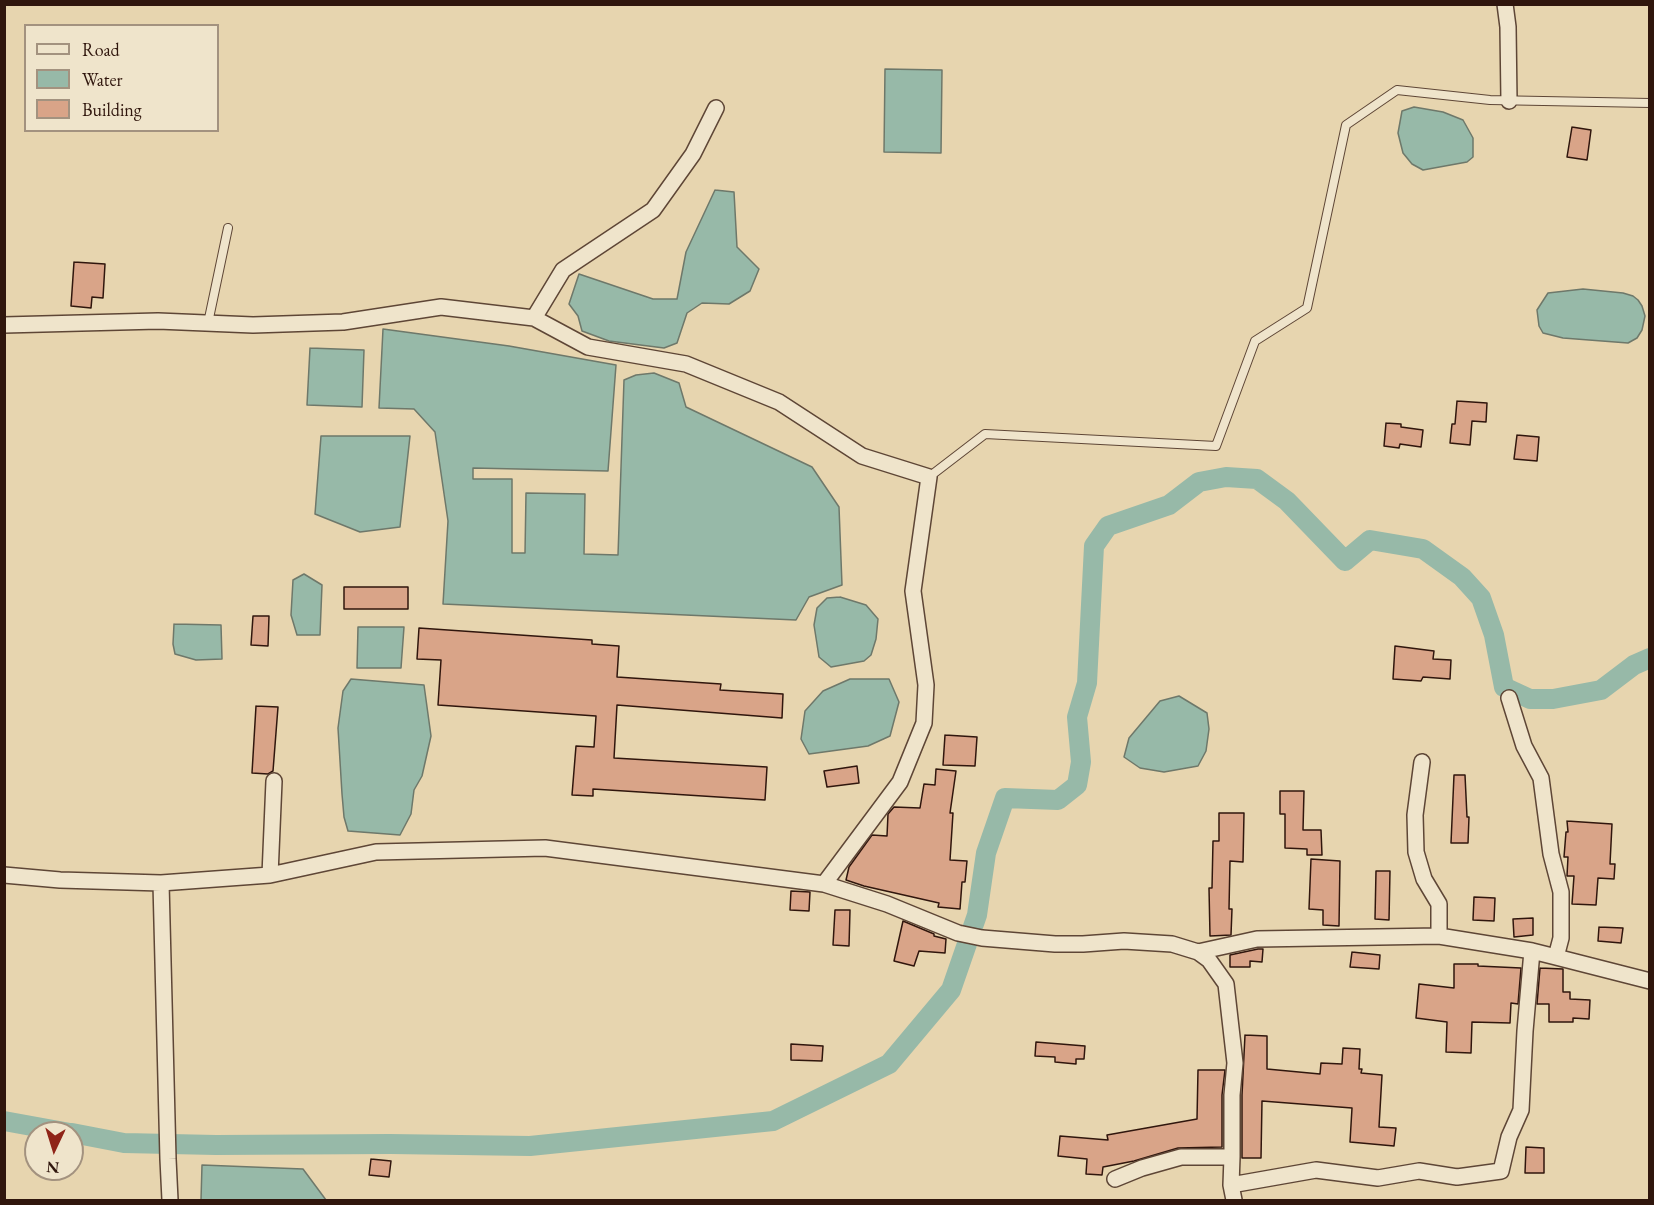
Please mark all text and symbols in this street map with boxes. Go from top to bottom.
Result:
legend [24,24,219,132]
text: Road [82,38,120,61]
text: Water [82,68,123,91]
text: Building [82,98,142,121]
north arrow [24,1121,84,1181]
text: N [46,1157,60,1178]

